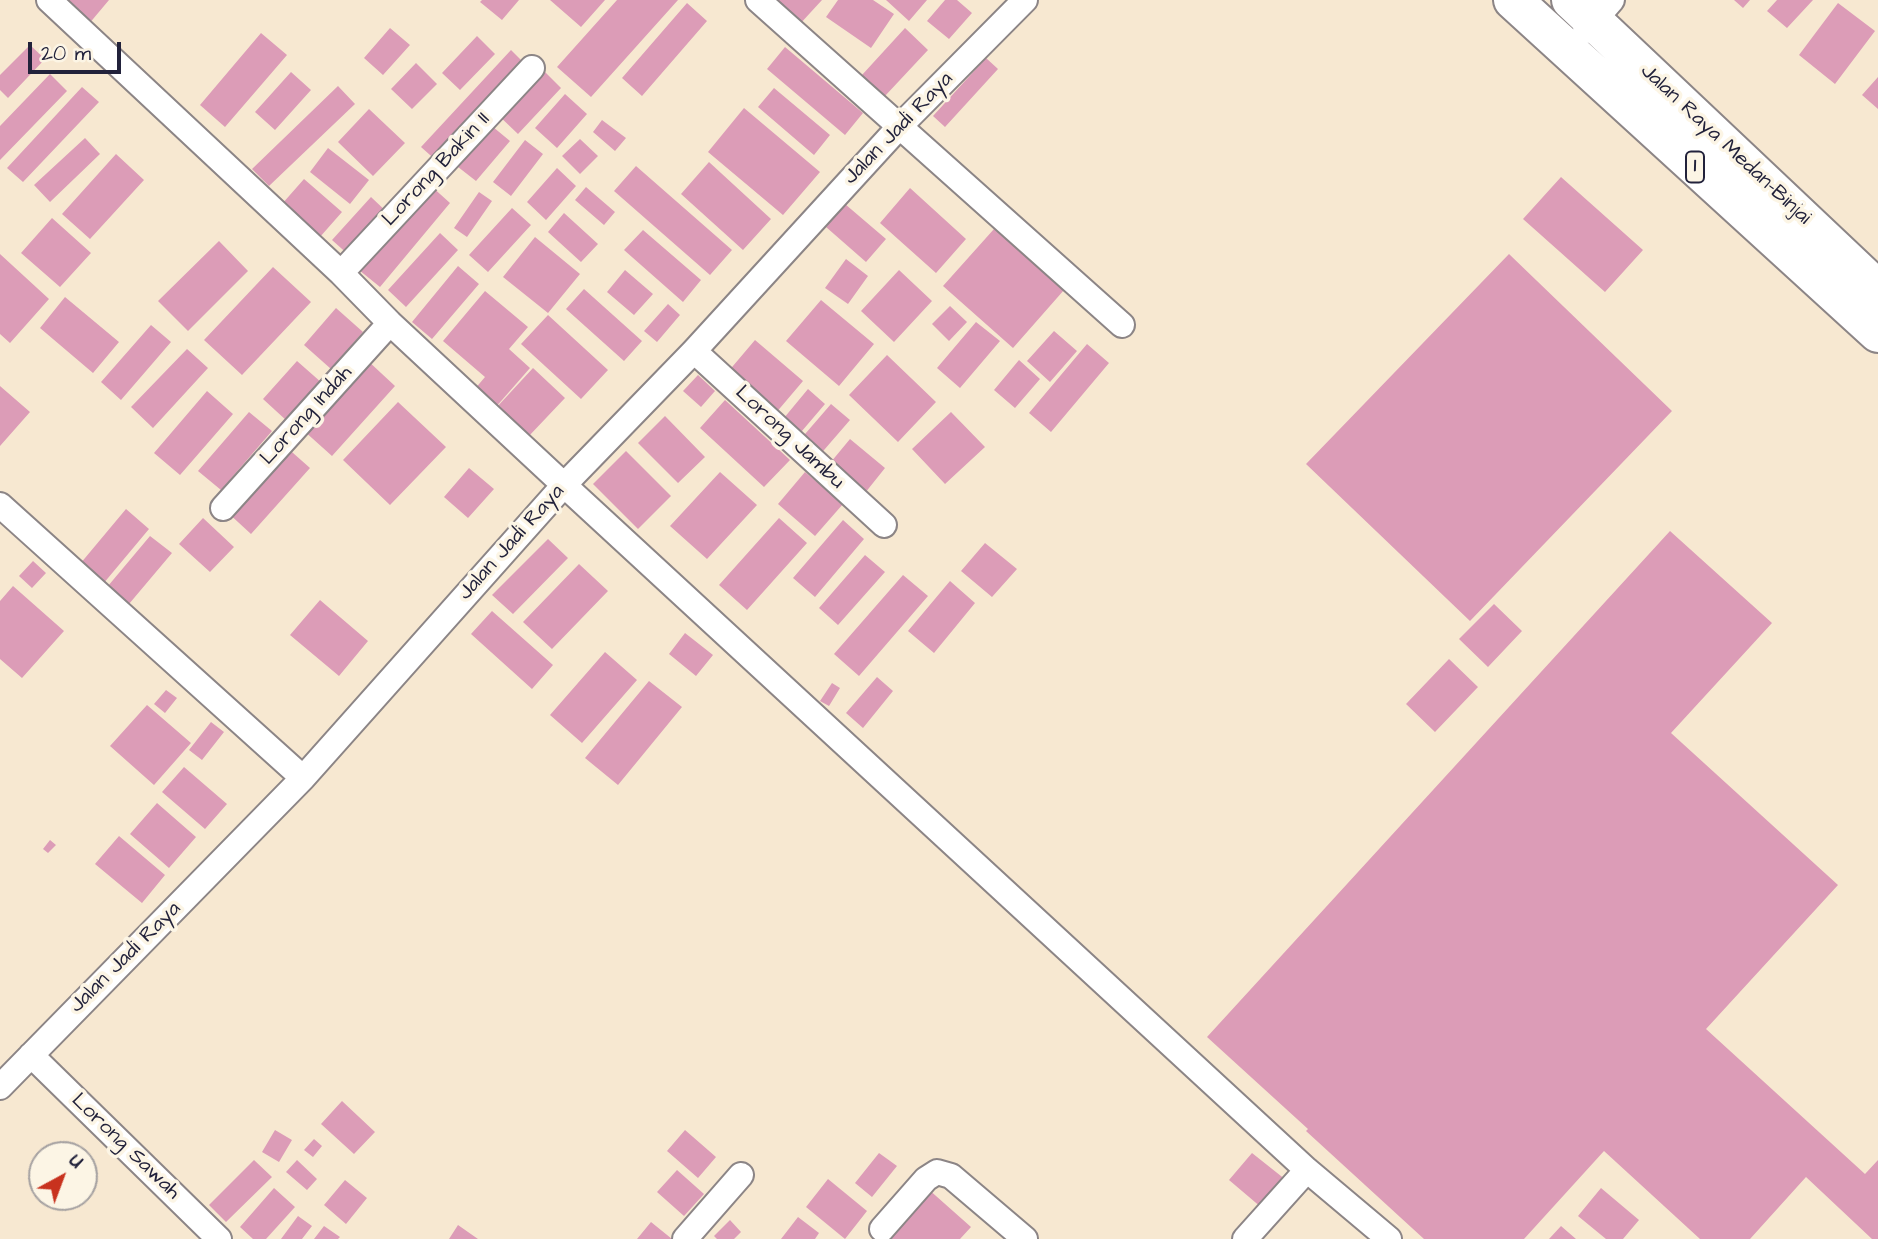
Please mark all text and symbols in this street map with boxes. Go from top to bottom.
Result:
scale bar [32,28,124,72]
text: 20 m [41,39,91,68]
street label: Jalan Raya Medan-Binjai [1634,59,1816,231]
street label: Jalan Jadi Raya [839,67,959,191]
street label: Lorong Bakin II [378,108,496,232]
road number: 1 [1686,152,1704,182]
street label: Lorong Indah [256,361,358,471]
street label: Lorong Jambu [729,381,849,495]
street label: Jalan Jadi Raya [454,480,570,606]
street label: Jalan Jadi Raya [65,897,187,1019]
street label: Lorong Sawah [65,1089,185,1205]
north arrow [28,1141,98,1211]
text: U [63,1148,89,1175]

